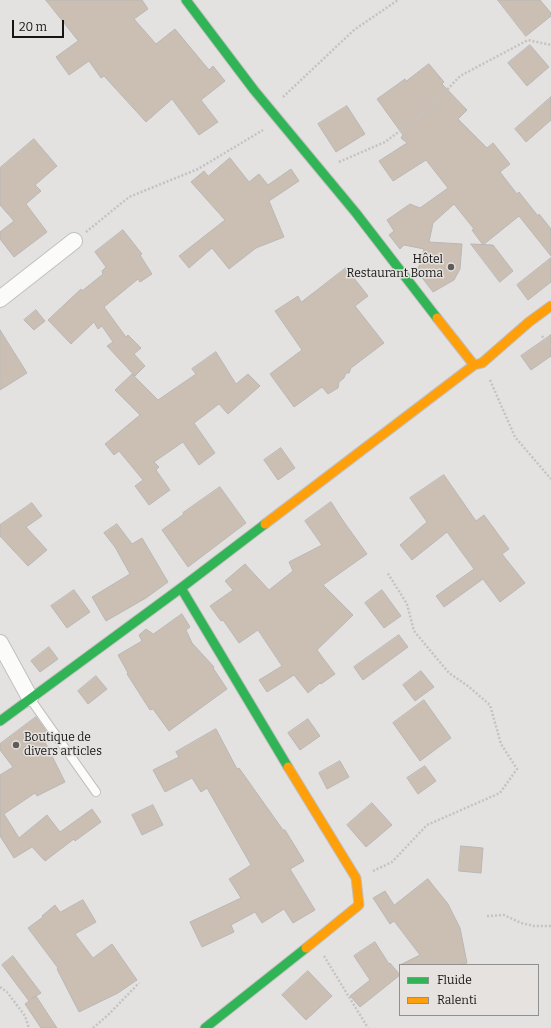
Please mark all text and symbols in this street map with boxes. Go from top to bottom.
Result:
scale bar [14,12,66,38]
text: 20 m [19,20,47,34]
place label: Hôtel Restaurant Boma [347,253,443,281]
marker: Hôtel Restaurant Boma [446,262,456,272]
place label: Boutique de divers articles [24,731,102,759]
marker: Boutique de divers articles [11,740,21,750]
legend [399,964,539,1016]
text: Fluide [437,973,472,987]
text: Ralenti [437,993,477,1007]

